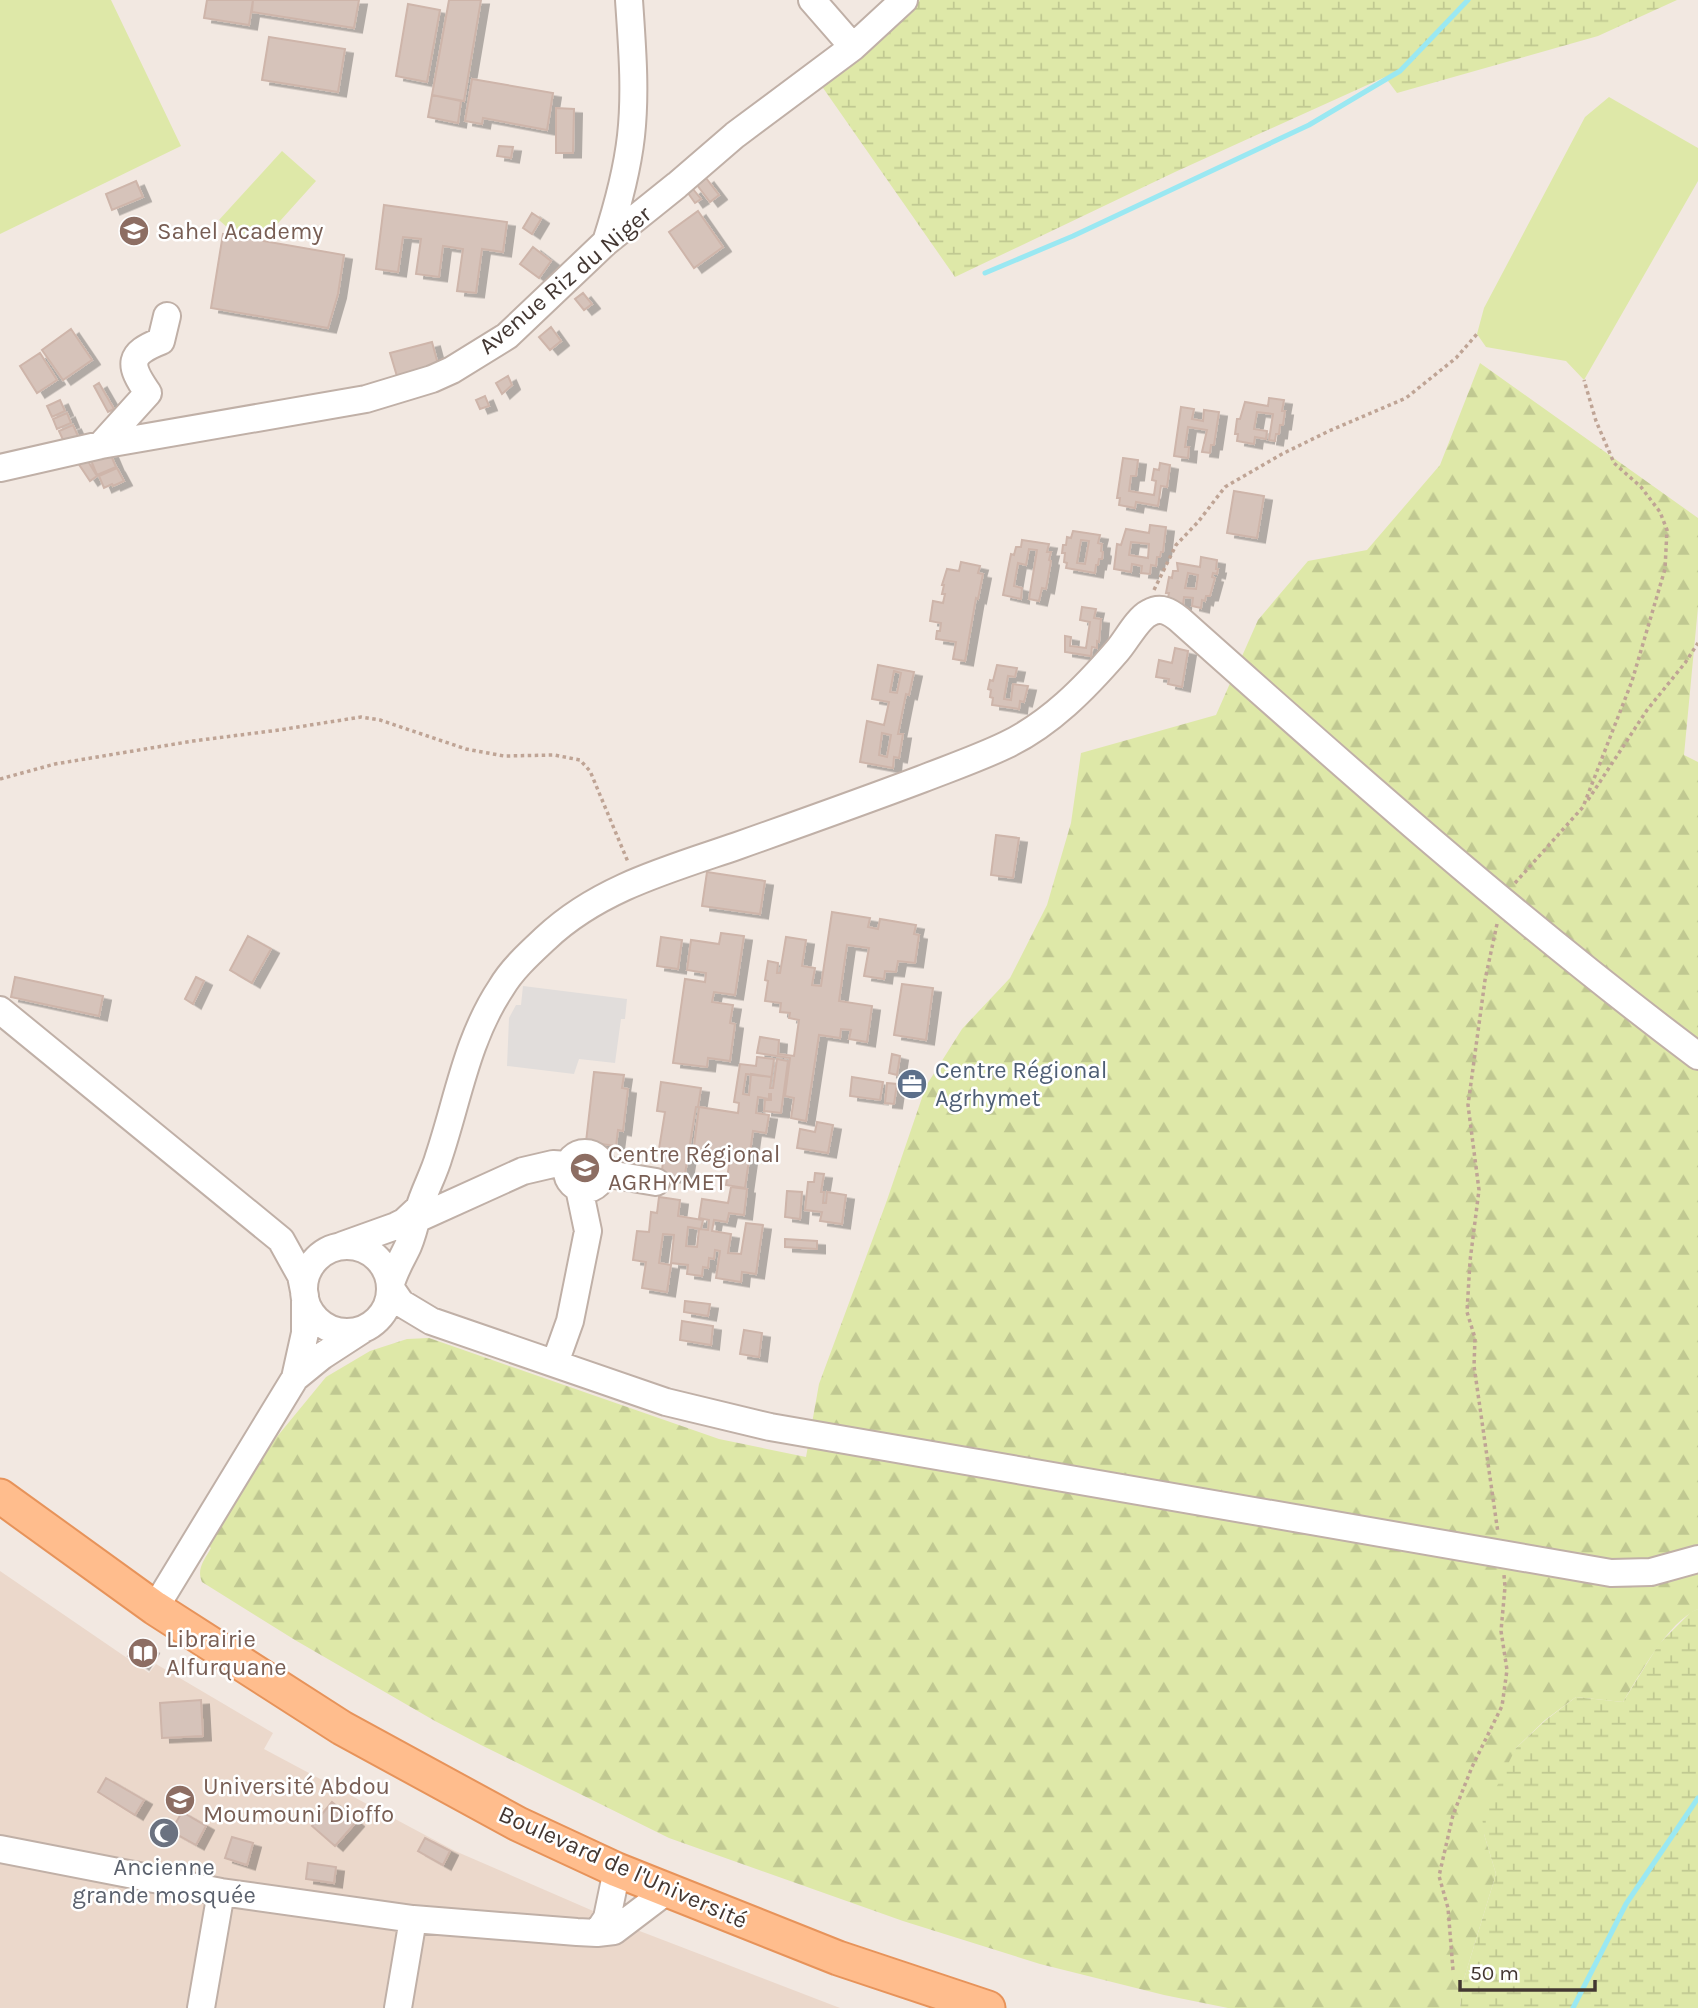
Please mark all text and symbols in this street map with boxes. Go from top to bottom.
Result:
street label: Avenue Riz du Niger [473,200,657,360]
school or university icon: Sahel Academy [117,214,151,248]
place label: Sahel Academy [157,217,324,245]
place label: Centre Régional Agrhymet [935,1056,1108,1112]
office icon: Centre Régional Agrhymet [895,1067,929,1101]
place label: Centre Régional AGRHYMET [608,1140,781,1196]
school or university icon: Centre Régional AGRHYMET [568,1151,602,1185]
place label: Librairie Alfurquane [166,1625,287,1681]
library icon: Librairie Alfurquane [126,1636,160,1670]
place label: Université Abdou Moumouni Dioffo [203,1772,394,1828]
school or university icon: Université Abdou Moumouni Dioffo [163,1783,197,1817]
street label: Boulevard de l'Université [494,1799,752,1935]
mosque icon: Ancienne grande mosquée [147,1816,181,1850]
place label: Ancienne grande mosquée [72,1853,256,1909]
scale bar [1460,1948,1595,1992]
text: 50 m [1470,1961,1519,1985]

